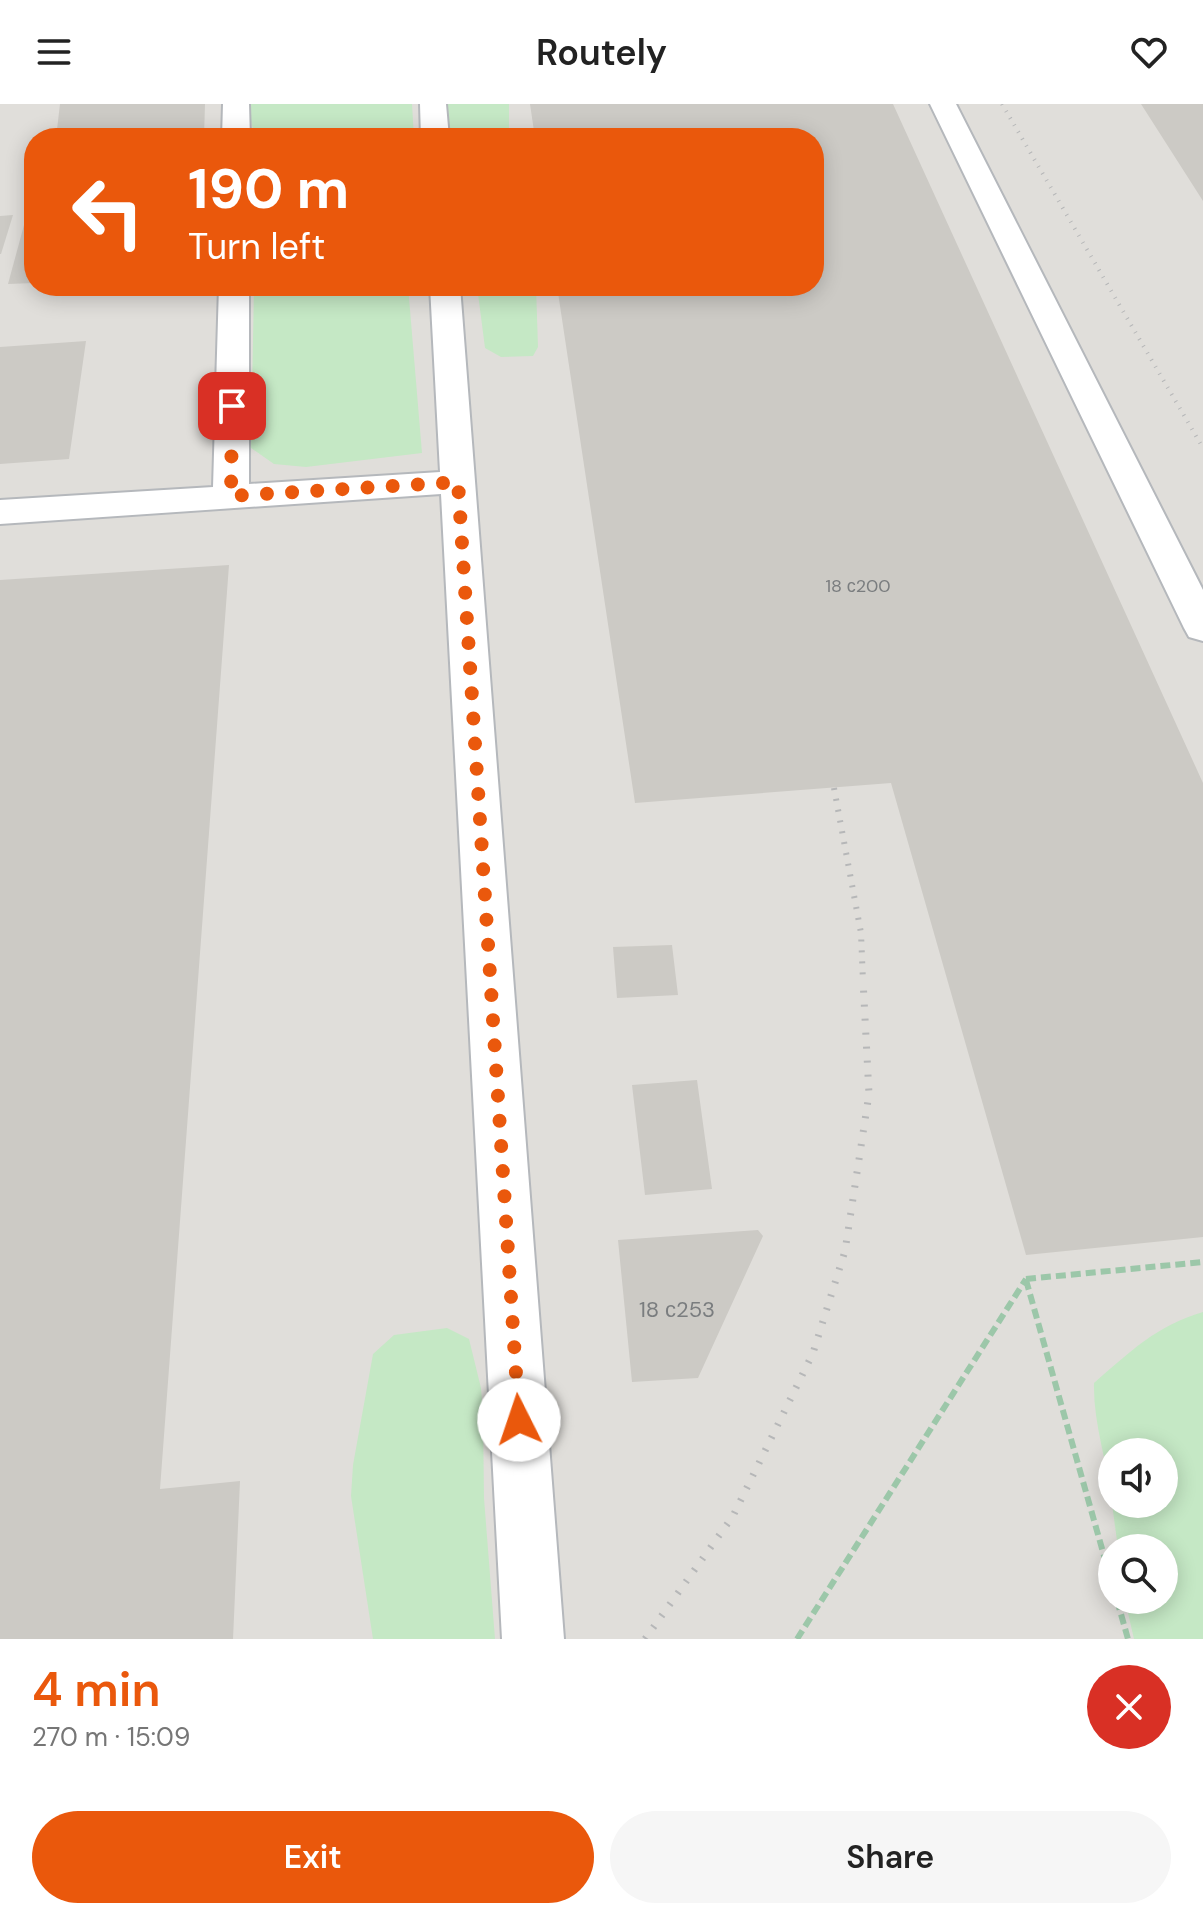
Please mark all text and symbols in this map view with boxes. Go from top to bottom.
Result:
text: Routely [536,29,667,76]
icon: menu [32,30,76,74]
icon: heart [1127,30,1171,74]
text: 190 m [188,152,349,225]
icon: left [56,160,160,264]
text: Turn left [188,223,325,270]
pin [198,372,266,440]
icon: arrive [210,384,254,428]
house number: 18 с200 [825,574,891,598]
house number: 18 с253 [639,1295,715,1324]
position arrow [477,1378,561,1462]
map controls [1098,1438,1178,1614]
button: sound [1098,1438,1178,1518]
button: search [1098,1534,1178,1614]
text: 4 min [32,1658,160,1721]
button: close [1087,1665,1171,1749]
text: 270 m · 15:09 [32,1720,190,1754]
button: Exit [32,1811,594,1903]
button: Share [610,1811,1171,1903]

